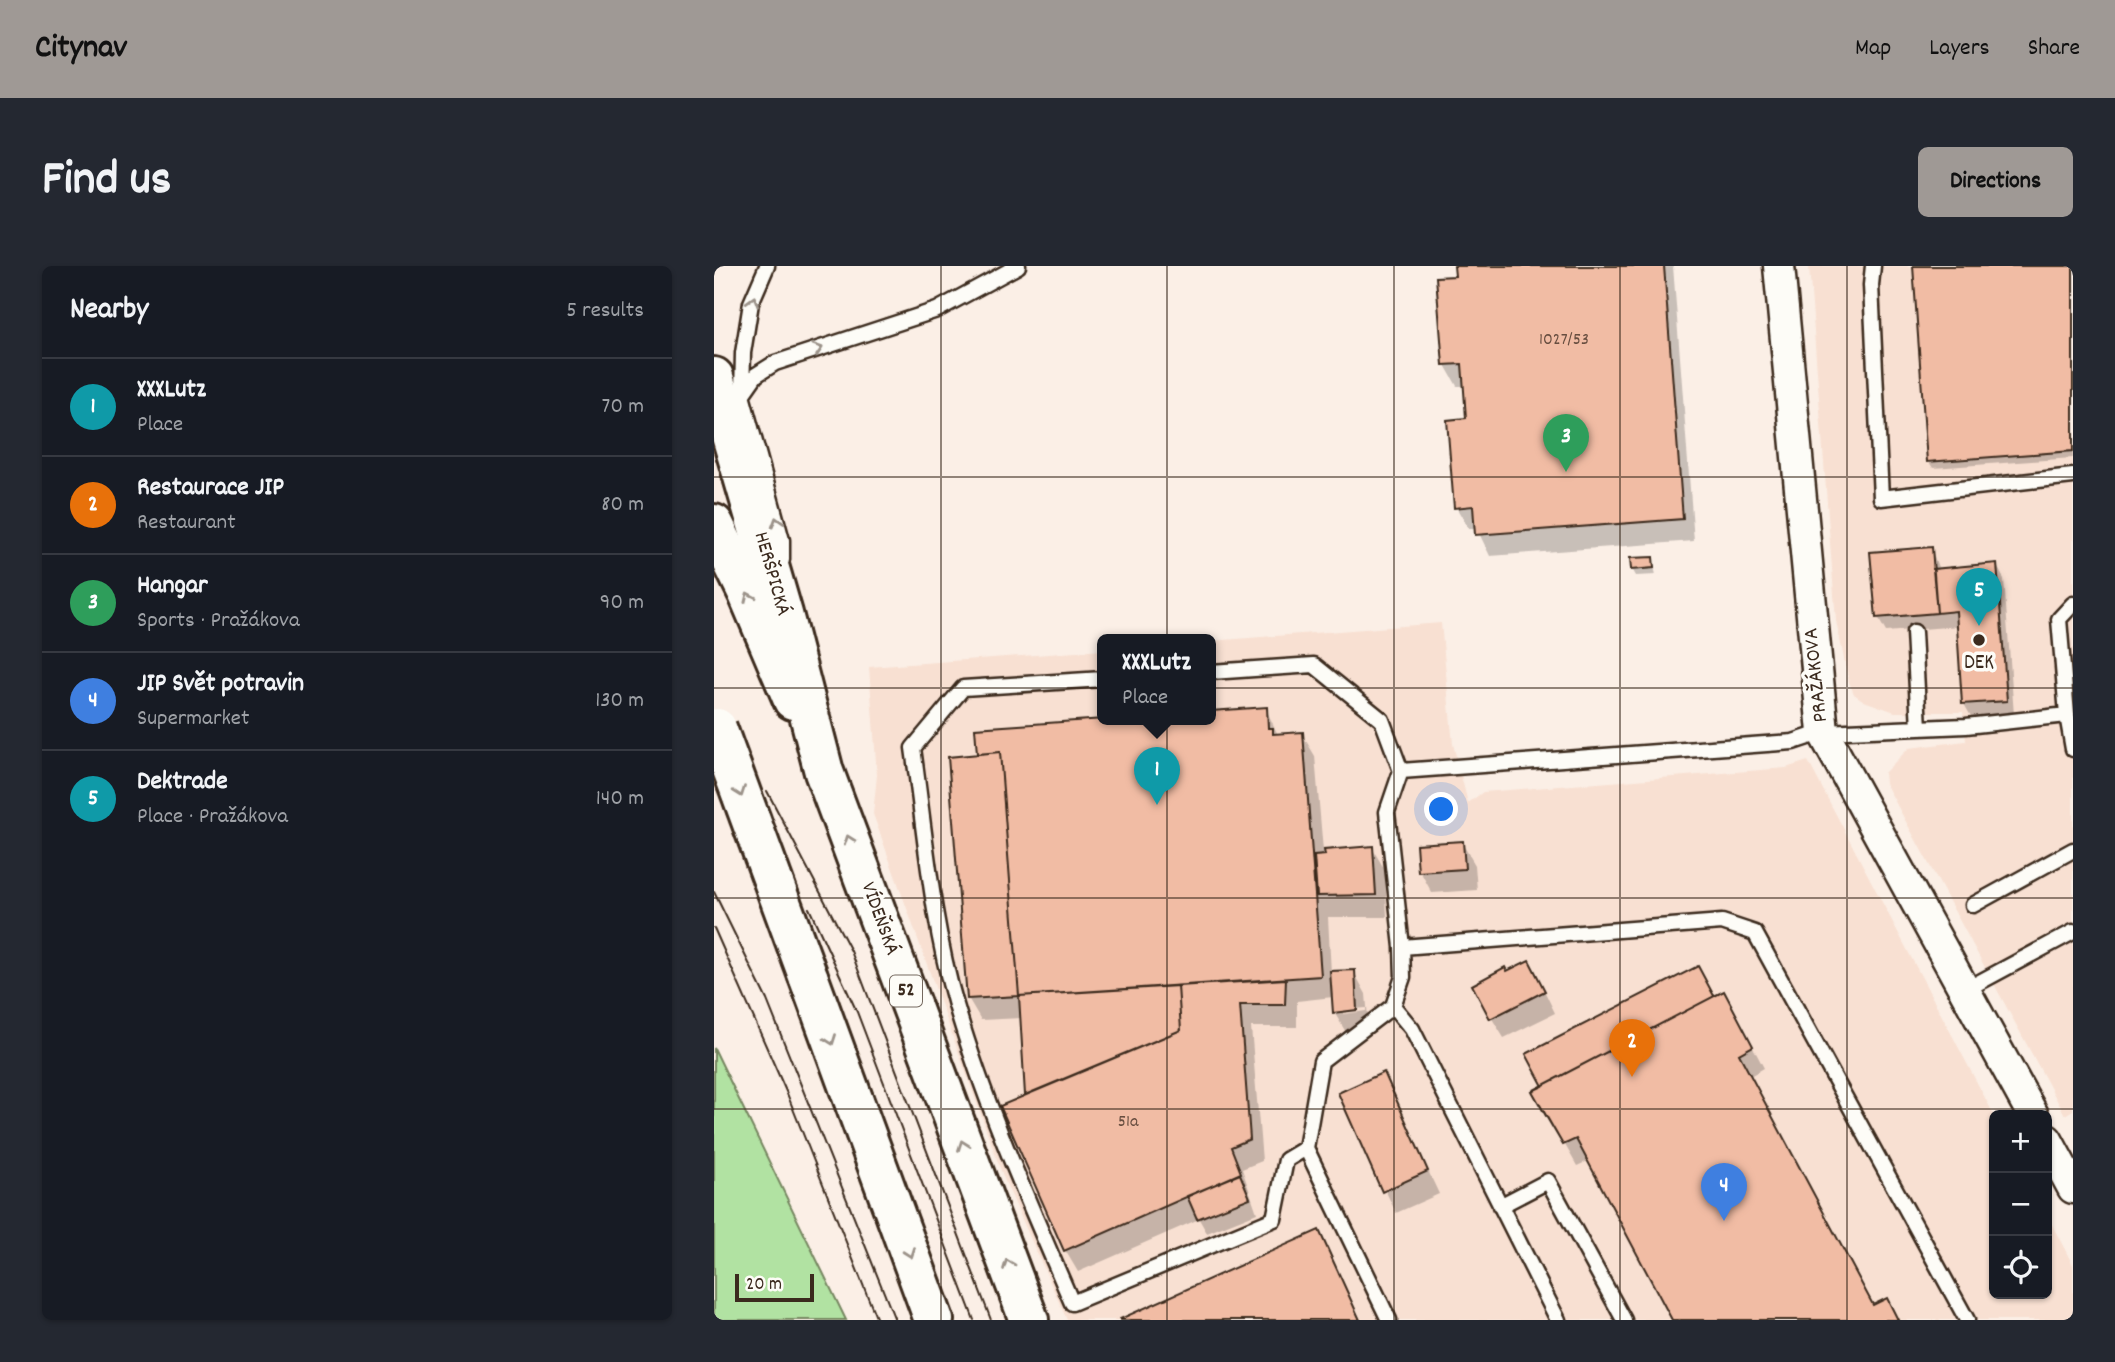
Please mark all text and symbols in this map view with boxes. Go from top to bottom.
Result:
text: Citynav [35,26,127,73]
text: Map [1855,32,1891,66]
text: Layers [1929,32,1990,66]
text: Share [2028,32,2080,66]
text: Find us [42,147,171,217]
button: Directions [1918,147,2073,217]
text: Nearby [70,290,148,333]
text: 5 results [566,295,644,328]
one-way arrow [744,295,759,307]
house number: 1027/53 [1539,328,1589,353]
one-way arrow [812,343,824,357]
text: XXXLutz [137,372,206,409]
text: 1 [90,391,96,424]
text: 70 m [602,391,644,424]
text: Place [137,409,183,442]
pin: 3 [1543,414,1589,472]
text: Restaurace JIP [137,470,284,507]
text: 2 [88,489,98,522]
text: 80 m [601,489,644,522]
text: Restaurant [137,507,236,540]
one-way arrow [770,516,785,528]
street label: HERŠPICKÁ [745,528,797,620]
text: Hangar [137,568,208,605]
pin: 5 [1956,568,2002,626]
text: 3 [88,587,98,620]
text: 90 m [600,587,644,620]
one-way arrow [743,592,757,604]
text: Sports · Pražákova [137,605,300,638]
street label: PRAŽÁKOVA [1797,626,1837,724]
marker: DEK [1971,632,1987,648]
popup [1097,634,1216,725]
text: XXXLutz [1122,645,1191,682]
place label: DEK [1964,649,1994,679]
text: JIP Svět potravin [137,666,304,703]
text: Place [1122,682,1168,715]
text: 4 [88,685,98,718]
text: 130 m [595,685,644,718]
text: Supermarket [137,703,249,736]
pin: 1 [1134,747,1180,805]
text: Dektrade [137,764,228,801]
text: 5 [88,783,98,816]
text: 140 m [596,783,644,816]
one-way arrow [732,785,746,797]
your location [1424,792,1458,826]
text: Place · Pražákova [137,801,288,834]
one-way arrow [844,835,858,847]
street label: VÍDEŇSKÁ [852,878,906,960]
road number: 52 [890,976,922,1006]
pin: 2 [1609,1019,1655,1077]
one-way arrow [823,1033,837,1045]
house number: 51a [1118,1110,1139,1135]
map controls [1989,1110,2052,1299]
button: + [1989,1110,2052,1173]
one-way arrow [958,1140,972,1152]
pin: 4 [1701,1163,1747,1221]
button: − [1989,1173,2052,1236]
button: locate [1989,1236,2052,1299]
one-way arrow [901,1247,915,1259]
one-way arrow [1002,1259,1016,1271]
scale bar [735,1271,814,1303]
text: 20 m [746,1272,782,1299]

